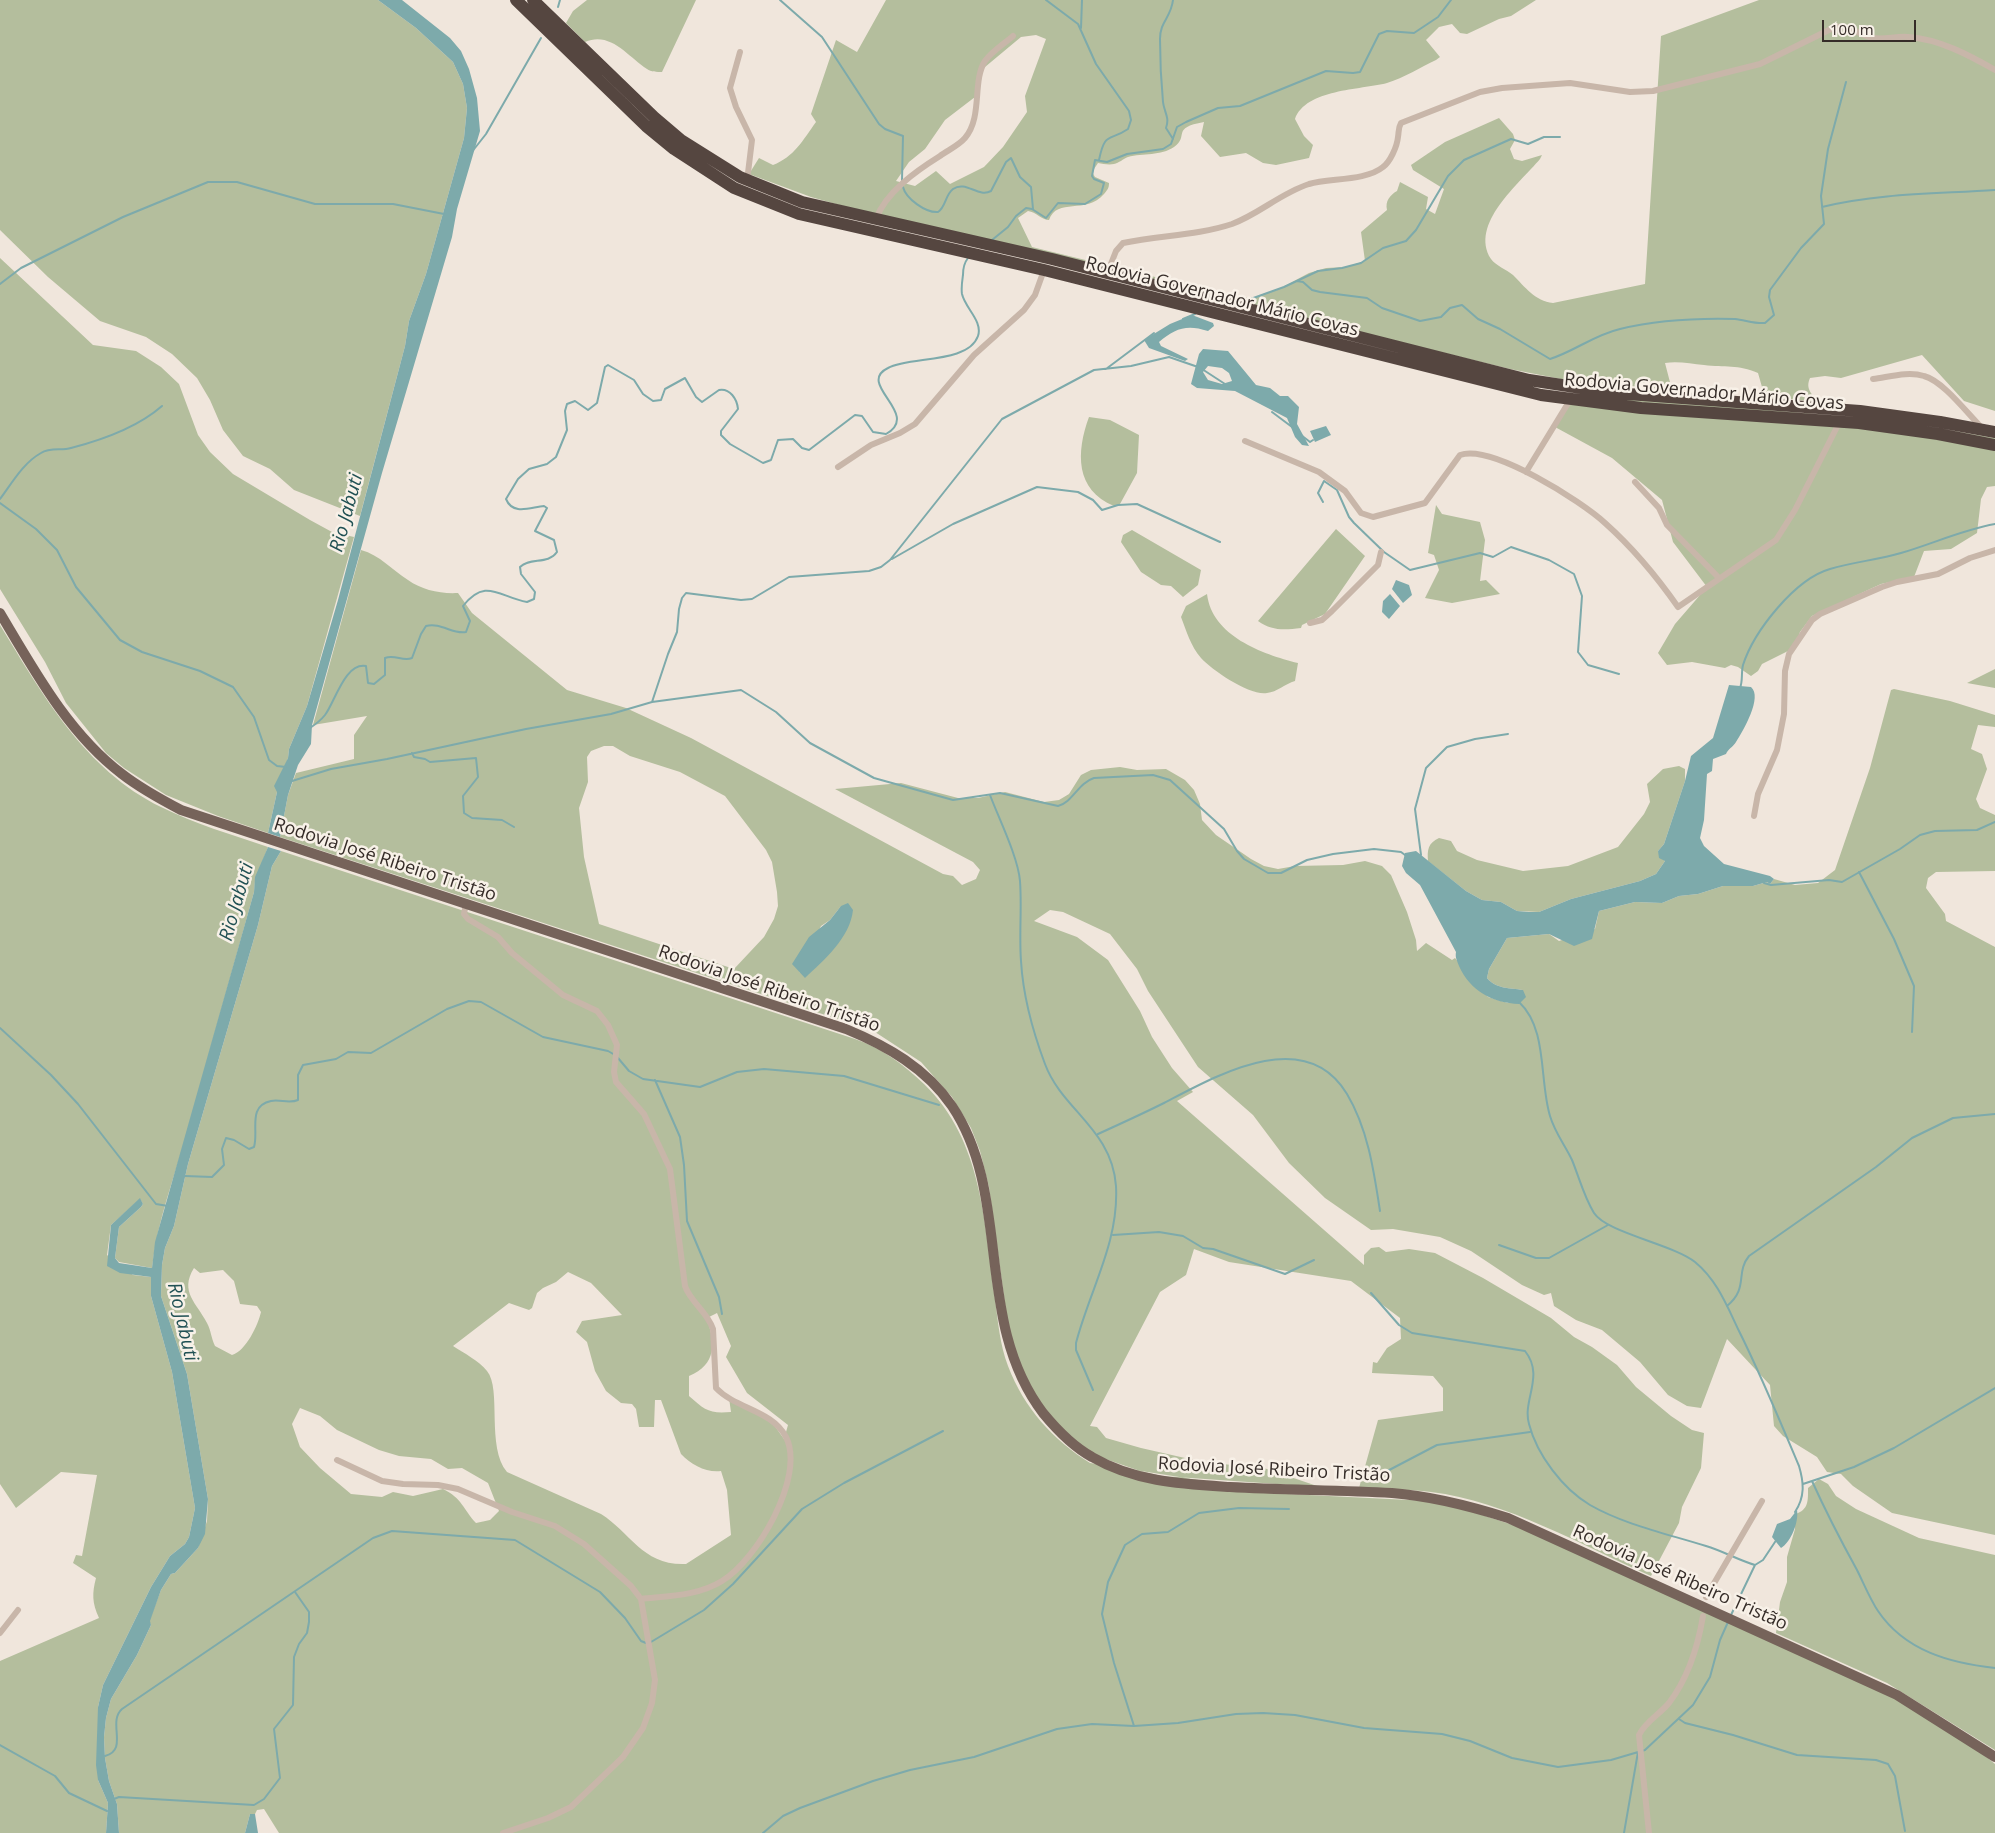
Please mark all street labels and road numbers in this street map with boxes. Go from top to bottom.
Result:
street label: Rodovia Governador Mário Covas [1083,253,1361,341]
street label: Rodovia Governador Mário Covas [1563,369,1845,415]
street label: Rodovia José Ribeiro Tristão [271,814,499,906]
street label: Rodovia José Ribeiro Tristão [655,941,883,1037]
street label: Rodovia José Ribeiro Tristão [1157,1453,1391,1487]
street label: Rodovia José Ribeiro Tristão [1569,1521,1791,1635]

